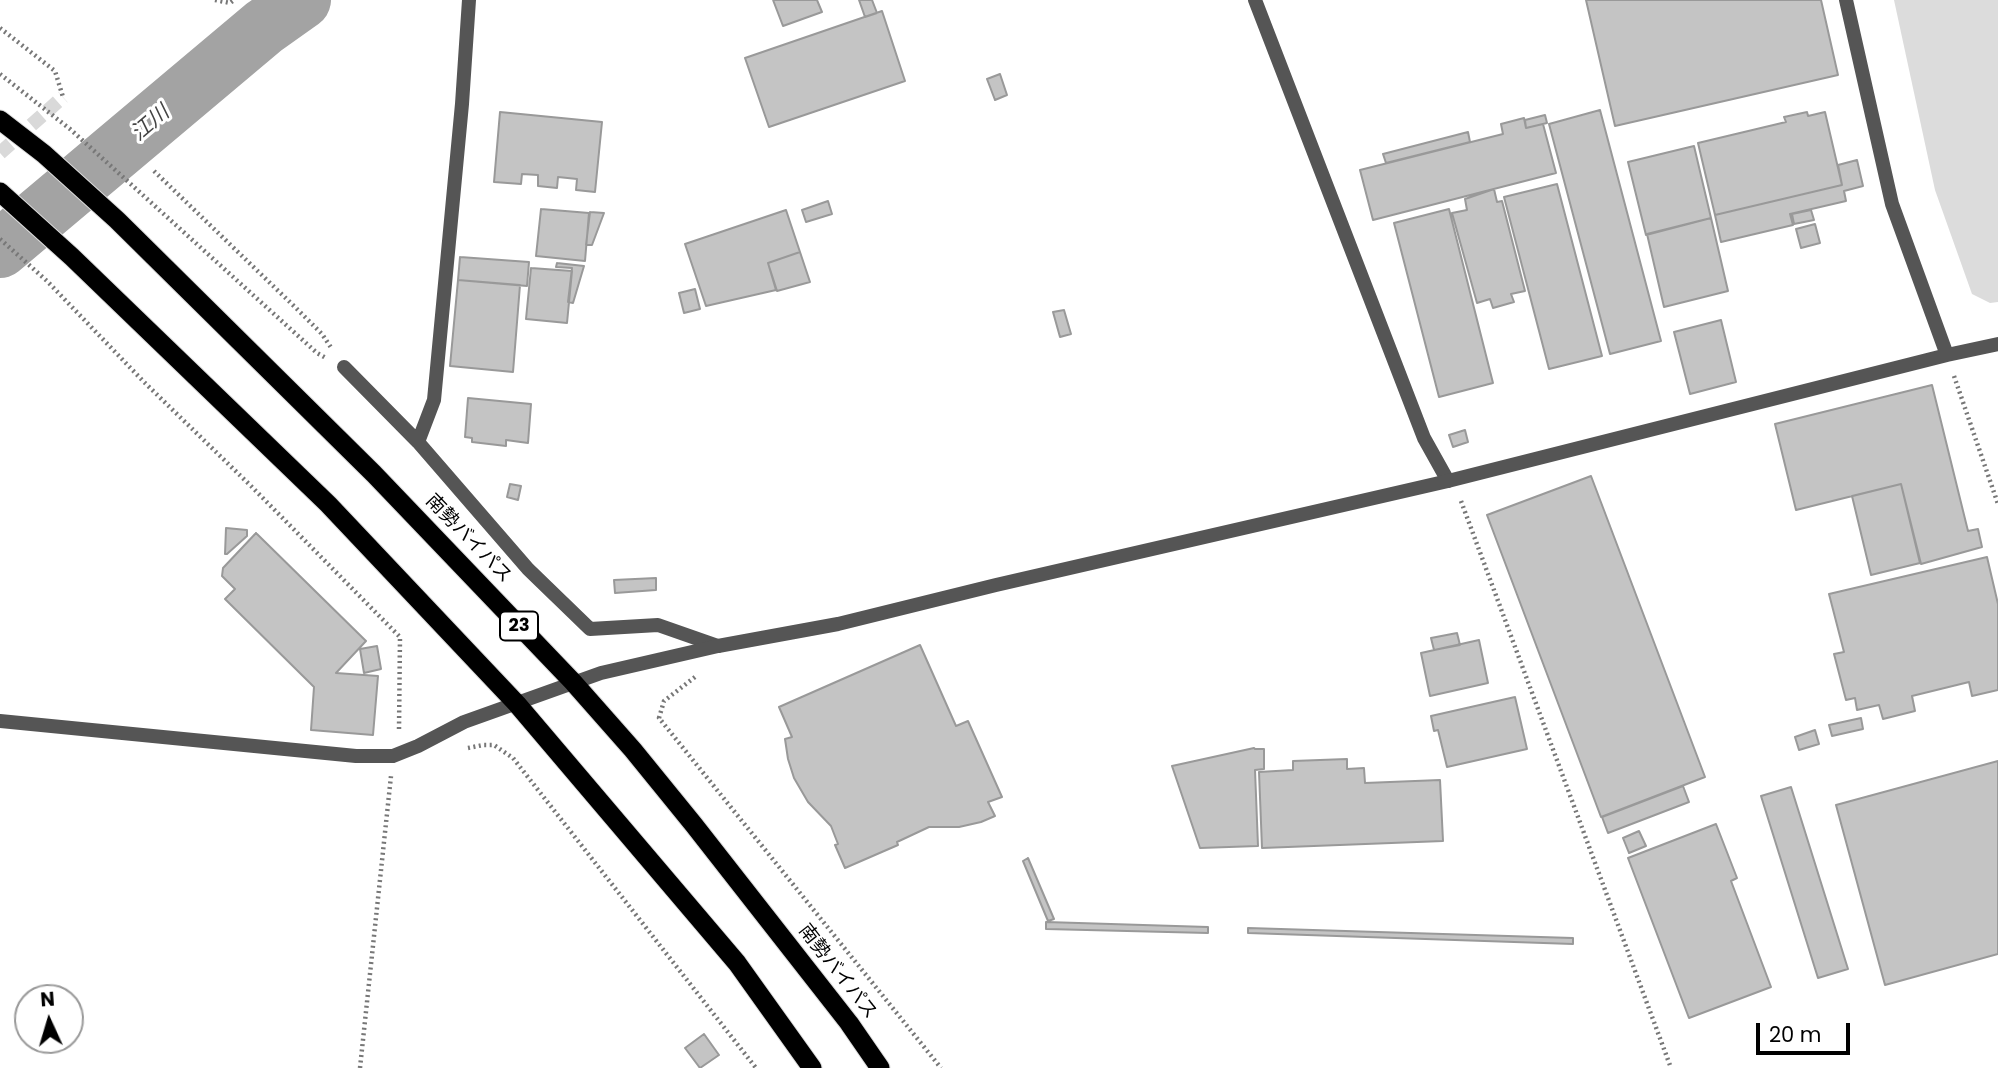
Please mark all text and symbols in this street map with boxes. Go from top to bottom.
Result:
water label: 江川 [127,101,175,147]
street label: 南勢バイパス [420,490,516,588]
road number: 23 [500,612,538,640]
street label: 南勢バイパス [793,920,881,1024]
north arrow [14,984,84,1054]
text: N [40,986,56,1014]
scale bar [1760,1009,1854,1052]
text: 20 m [1769,1020,1822,1049]

